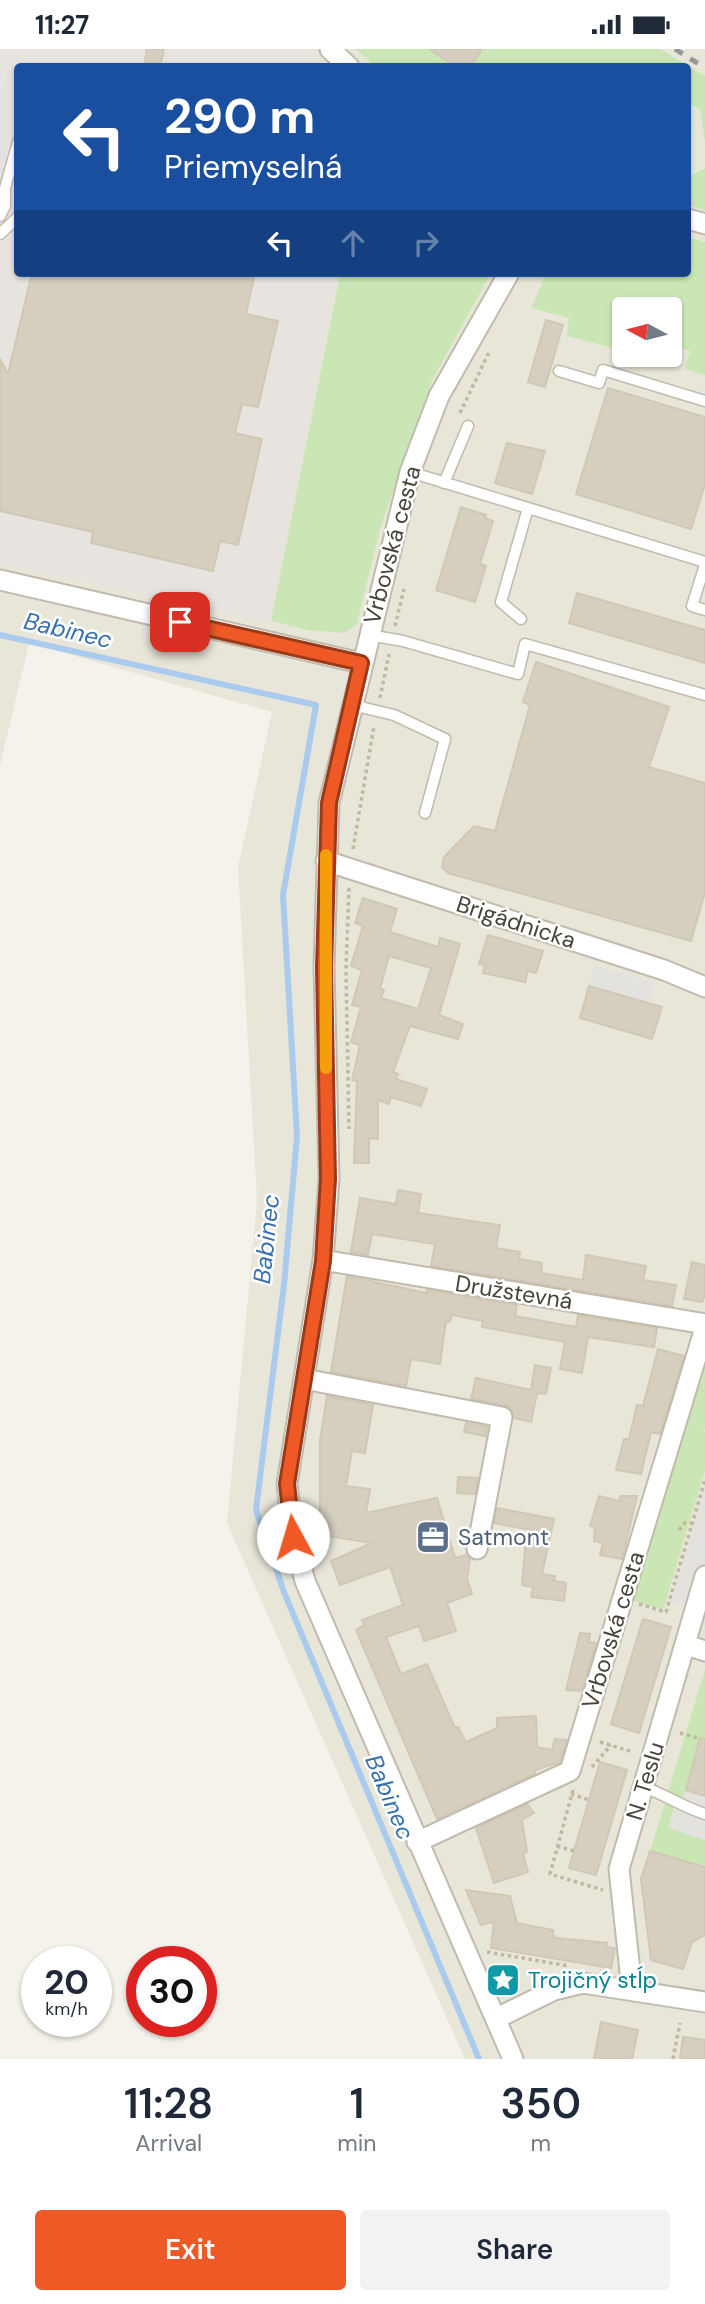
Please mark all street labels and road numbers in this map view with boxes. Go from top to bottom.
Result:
street label: Vrbovská cesta [356,463,428,627]
street label: Brigádnicka [453,889,579,955]
street label: Družstevná [453,1268,575,1316]
street label: Vrbovská cesta [575,1548,651,1712]
street label: N. Teslu [619,1738,671,1824]

